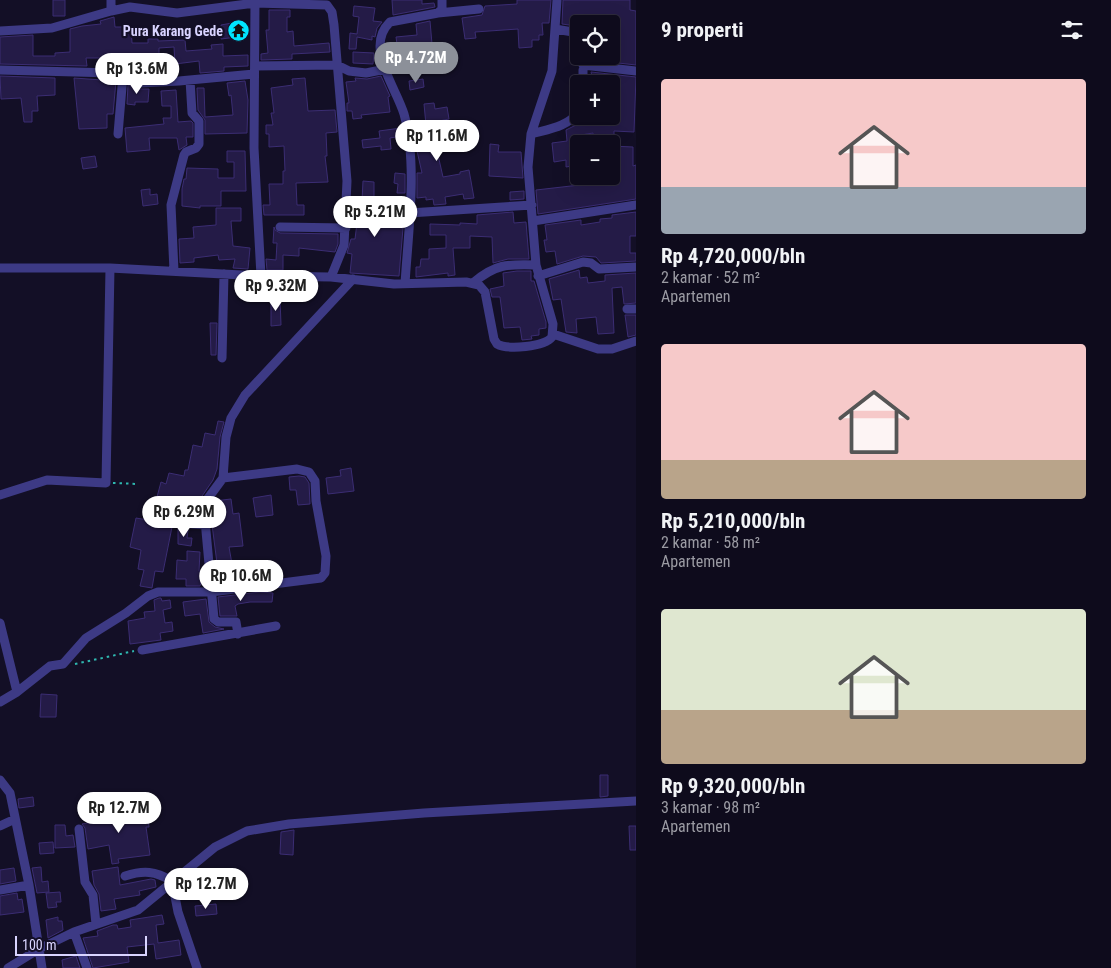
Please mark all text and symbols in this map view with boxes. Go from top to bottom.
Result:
map controls [570,15,620,185]
button: locate [570,15,620,65]
icon: filters [1058,16,1086,44]
text: 9 properti [661,18,744,42]
temple icon: Pura Karang Gede [227,19,251,43]
place label: Pura Karang Gede [123,23,223,39]
pin: Rp 4.72M [364,42,468,84]
text: Rp 4.72M [385,48,447,67]
pin: Rp 13.6M [85,52,189,95]
text: Rp 13.6M [106,59,168,78]
button: + [570,75,620,125]
icon: home [829,112,919,202]
pin: Rp 11.6M [385,120,489,162]
text: Rp 11.6M [406,126,468,145]
button: − [570,135,620,185]
pin: Rp 5.21M [323,196,427,238]
text: Rp 5.21M [344,202,406,221]
text: Rp 4,720,000/bln [661,244,805,268]
text: 2 kamar · 52 m² [661,268,760,287]
pin: Rp 9.32M [224,270,328,312]
text: Rp 9.32M [245,276,307,295]
text: Apartemen [661,287,731,306]
icon: home [829,377,919,467]
pin: Rp 6.29M [132,496,236,538]
text: Rp 6.29M [153,502,215,521]
text: Rp 5,210,000/bln [661,509,805,533]
text: 2 kamar · 58 m² [661,533,760,552]
text: Apartemen [661,552,731,571]
pin: Rp 10.6M [189,560,293,602]
text: Rp 10.6M [210,566,272,585]
icon: home [829,642,919,732]
text: Rp 9,320,000/bln [661,774,805,798]
pin: Rp 12.7M [67,792,171,834]
text: Rp 12.7M [88,798,150,817]
text: 3 kamar · 98 m² [661,798,760,817]
text: Apartemen [661,817,731,836]
pin: Rp 12.7M [154,868,258,910]
text: Rp 12.7M [175,874,237,893]
scale bar [15,933,148,956]
text: 100 m [22,937,57,953]

